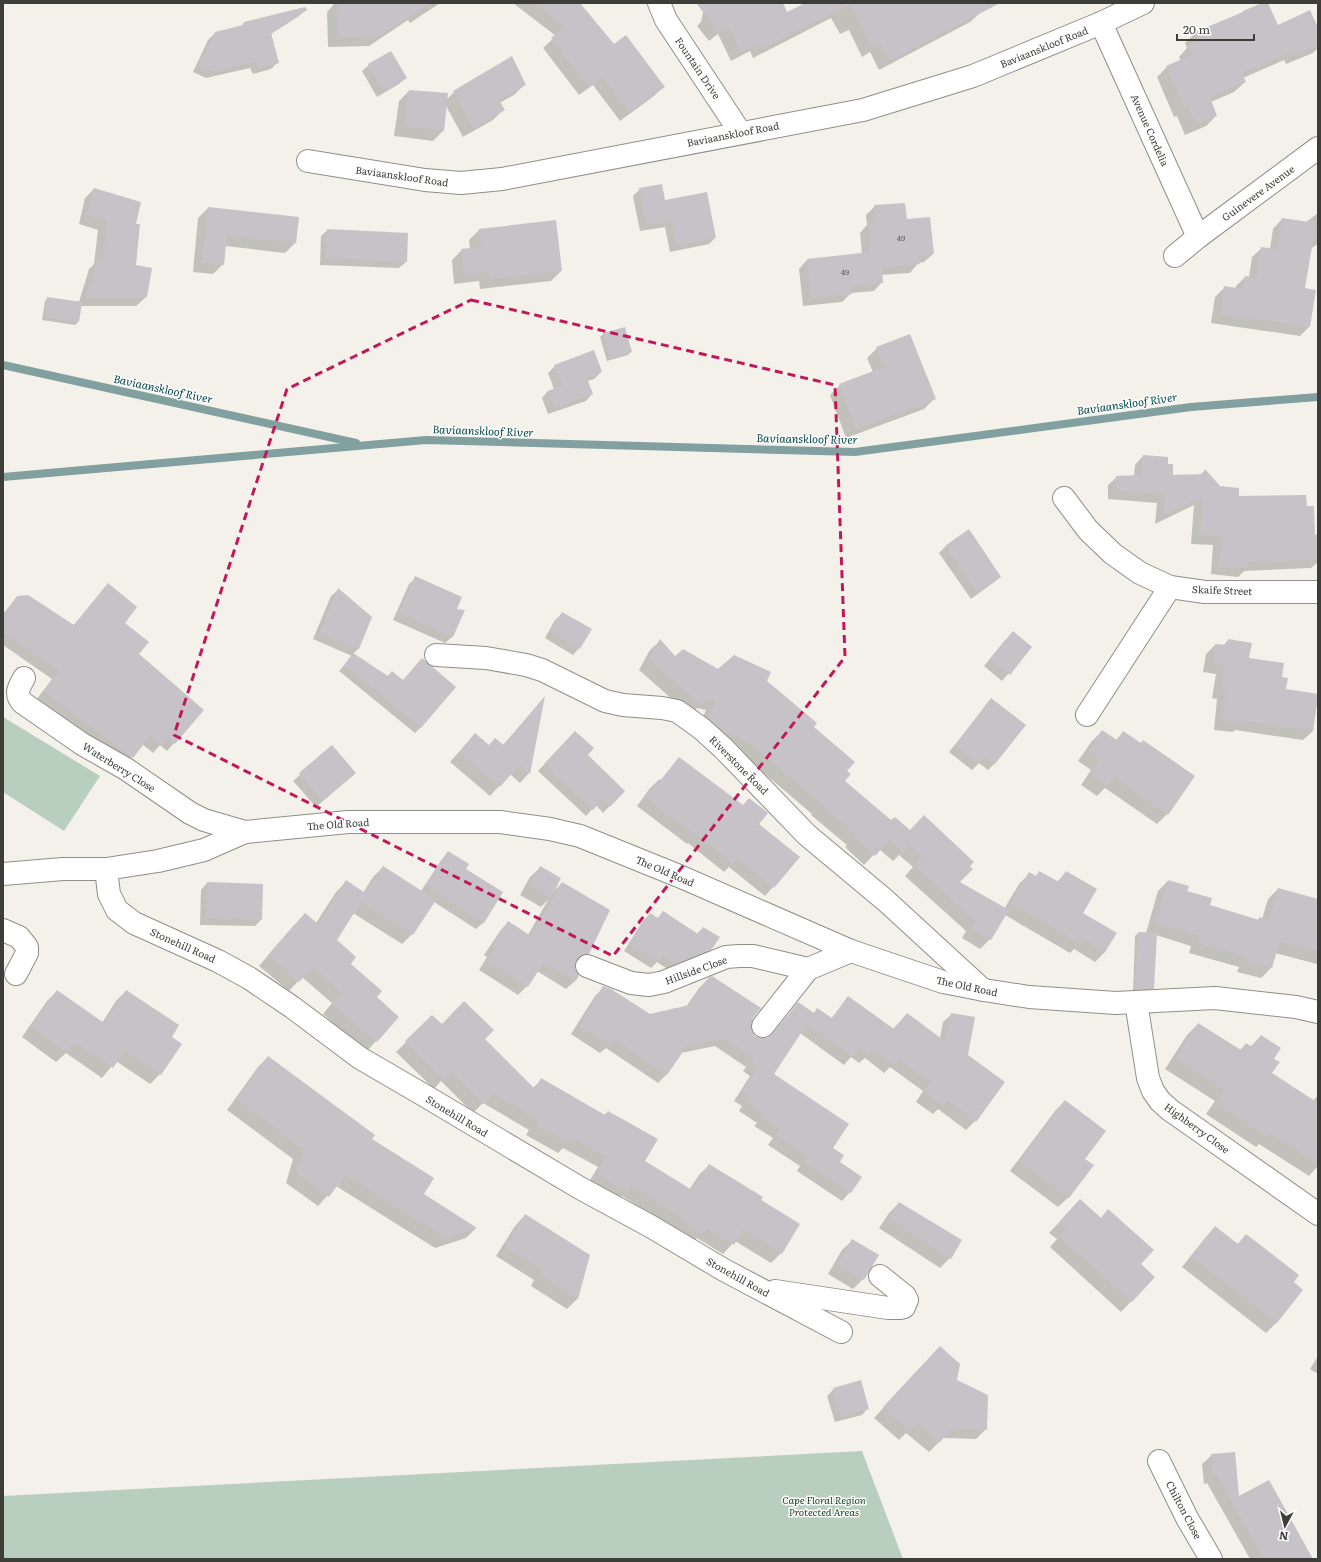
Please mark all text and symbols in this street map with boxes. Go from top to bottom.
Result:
scale bar [1177,16,1254,42]
text: 20 m [1183,20,1210,38]
street label: Baviaanskloof Road [998,22,1090,71]
street label: Fountain Drive [672,34,725,102]
street label: Avenue Cordelia [1128,91,1173,169]
street label: Baviaanskloof Road [685,117,780,150]
street label: Guinevere Avenue [1218,161,1297,224]
street label: Baviaanskloof Road [355,162,450,189]
house number: 49 [897,232,905,243]
house number: 49 [841,266,849,277]
water label: Baviaanskloof River [112,370,214,406]
water label: Baviaanskloof River [1076,388,1178,418]
water label: Baviaanskloof River [432,420,534,440]
water label: Baviaanskloof River [756,429,858,447]
street label: Skaife Street [1192,581,1252,598]
street label: Riverstone Road [706,732,772,798]
street label: Waterberry Close [80,738,159,795]
street label: The Old Road [306,814,370,833]
street label: The Old Road [633,851,697,890]
street label: Stonehill Road [148,923,218,966]
street label: Hillside Close [663,951,729,988]
street label: The Old Road [935,972,999,999]
street label: Stonehill Road [423,1091,491,1140]
street label: Highberry Close [1162,1099,1233,1156]
street label: Stonehill Road [704,1253,773,1300]
street label: Chilton Close [1163,1478,1206,1542]
park label: Cape Floral Region Protected Areas [782,1492,866,1519]
north arrow [1265,1506,1305,1546]
text: N [1278,1528,1289,1545]

